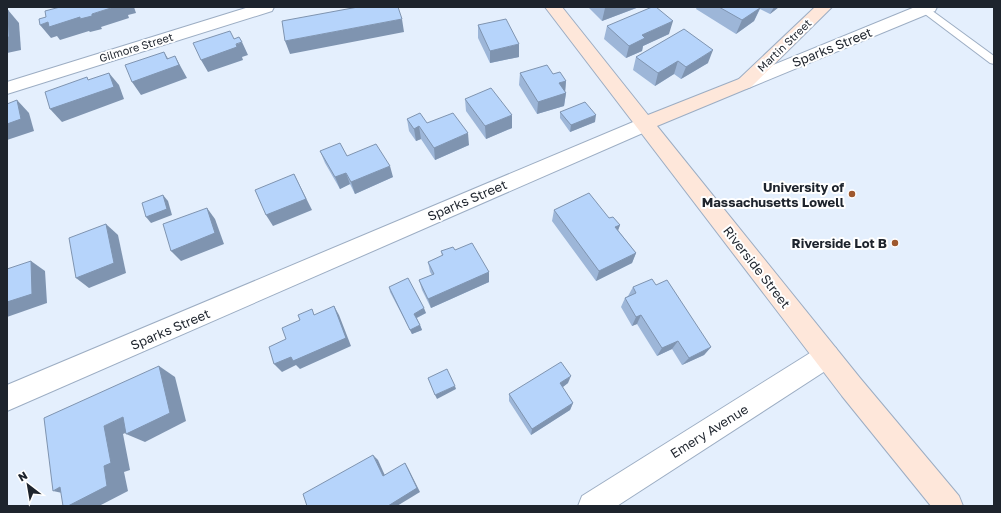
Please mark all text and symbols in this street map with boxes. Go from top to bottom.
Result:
street label: Martin Street [754,16,814,74]
street label: Sparks Street [790,24,874,70]
street label: Gilmore Street [98,30,174,64]
street label: Sparks Street [425,176,509,224]
place label: University of Massachusetts Lowell [702,179,845,210]
marker: University of Massachusetts Lowell [847,189,857,199]
street label: Riverside Street [720,223,794,311]
place label: Riverside Lot B [792,235,887,251]
marker: Riverside Lot B [890,238,900,248]
street label: Sparks Street [128,305,212,353]
street label: Emery Avenue [667,401,751,461]
north arrow [8,465,48,505]
text: N [16,468,30,484]

